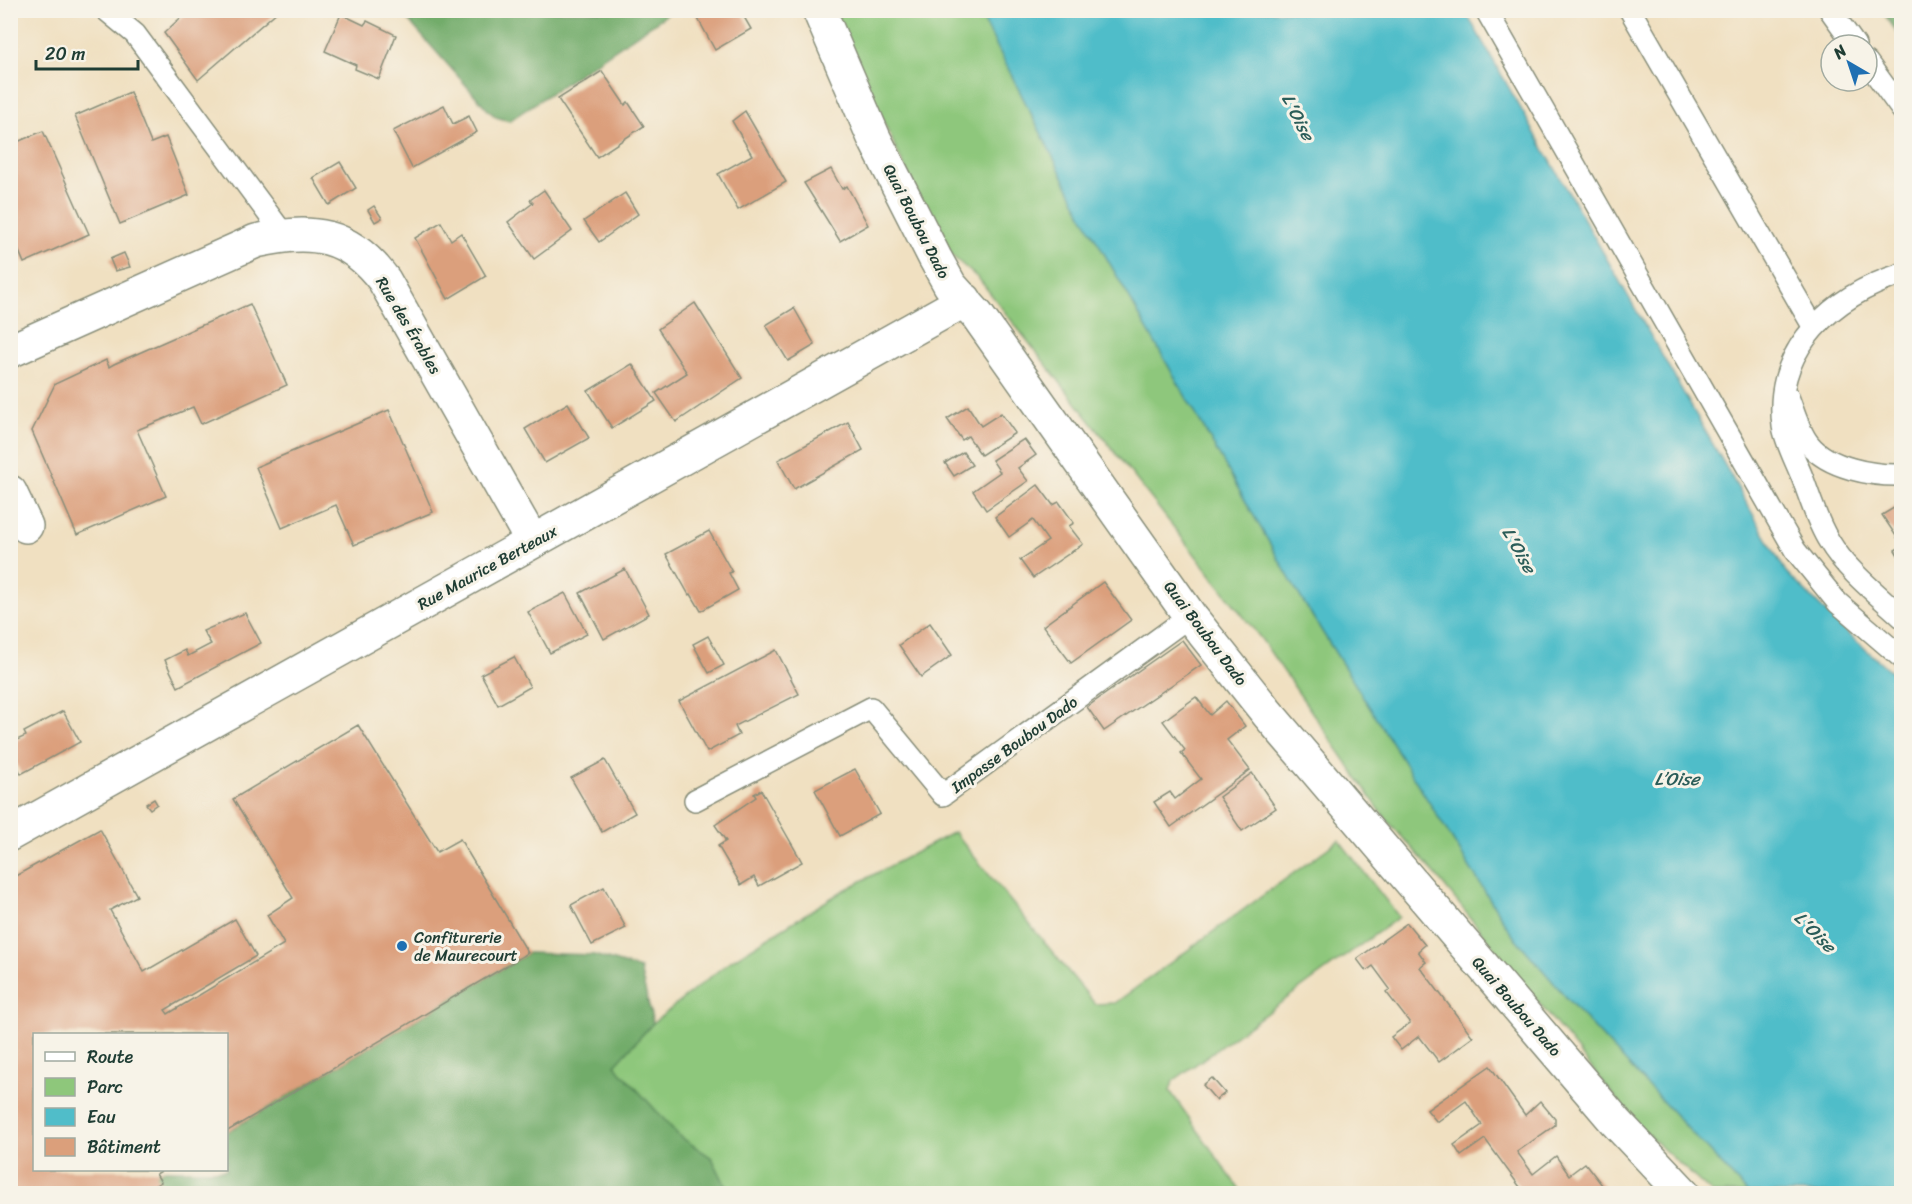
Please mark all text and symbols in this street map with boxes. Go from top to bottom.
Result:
scale bar [36,33,138,71]
north arrow [1819,33,1879,93]
text: N [1826,36,1854,67]
text: 20 m [45,38,85,70]
water label: L'Oise [1273,88,1324,148]
street label: Quai Boubou Dado [875,159,958,284]
street label: Rue des Érables [368,271,450,380]
street label: Rue Maurice Berteaux [412,516,564,618]
water label: L'Oise [1493,521,1546,581]
street label: Quai Boubou Dado [1156,574,1255,692]
street label: Impasse Boubou Dado [944,688,1084,801]
water label: L’Oise [1654,763,1701,795]
water label: L'Oise [1786,903,1845,962]
place label: Confiturerie de Maurecourt [414,923,518,970]
marker: Confiturerie de Maurecourt [395,939,409,953]
street label: Quai Boubou Dado [1464,949,1569,1063]
legend [33,1033,228,1171]
text: Route [87,1041,134,1073]
text: Parc [87,1071,123,1103]
text: Eau [87,1101,116,1133]
text: Bâtiment [87,1131,161,1163]

